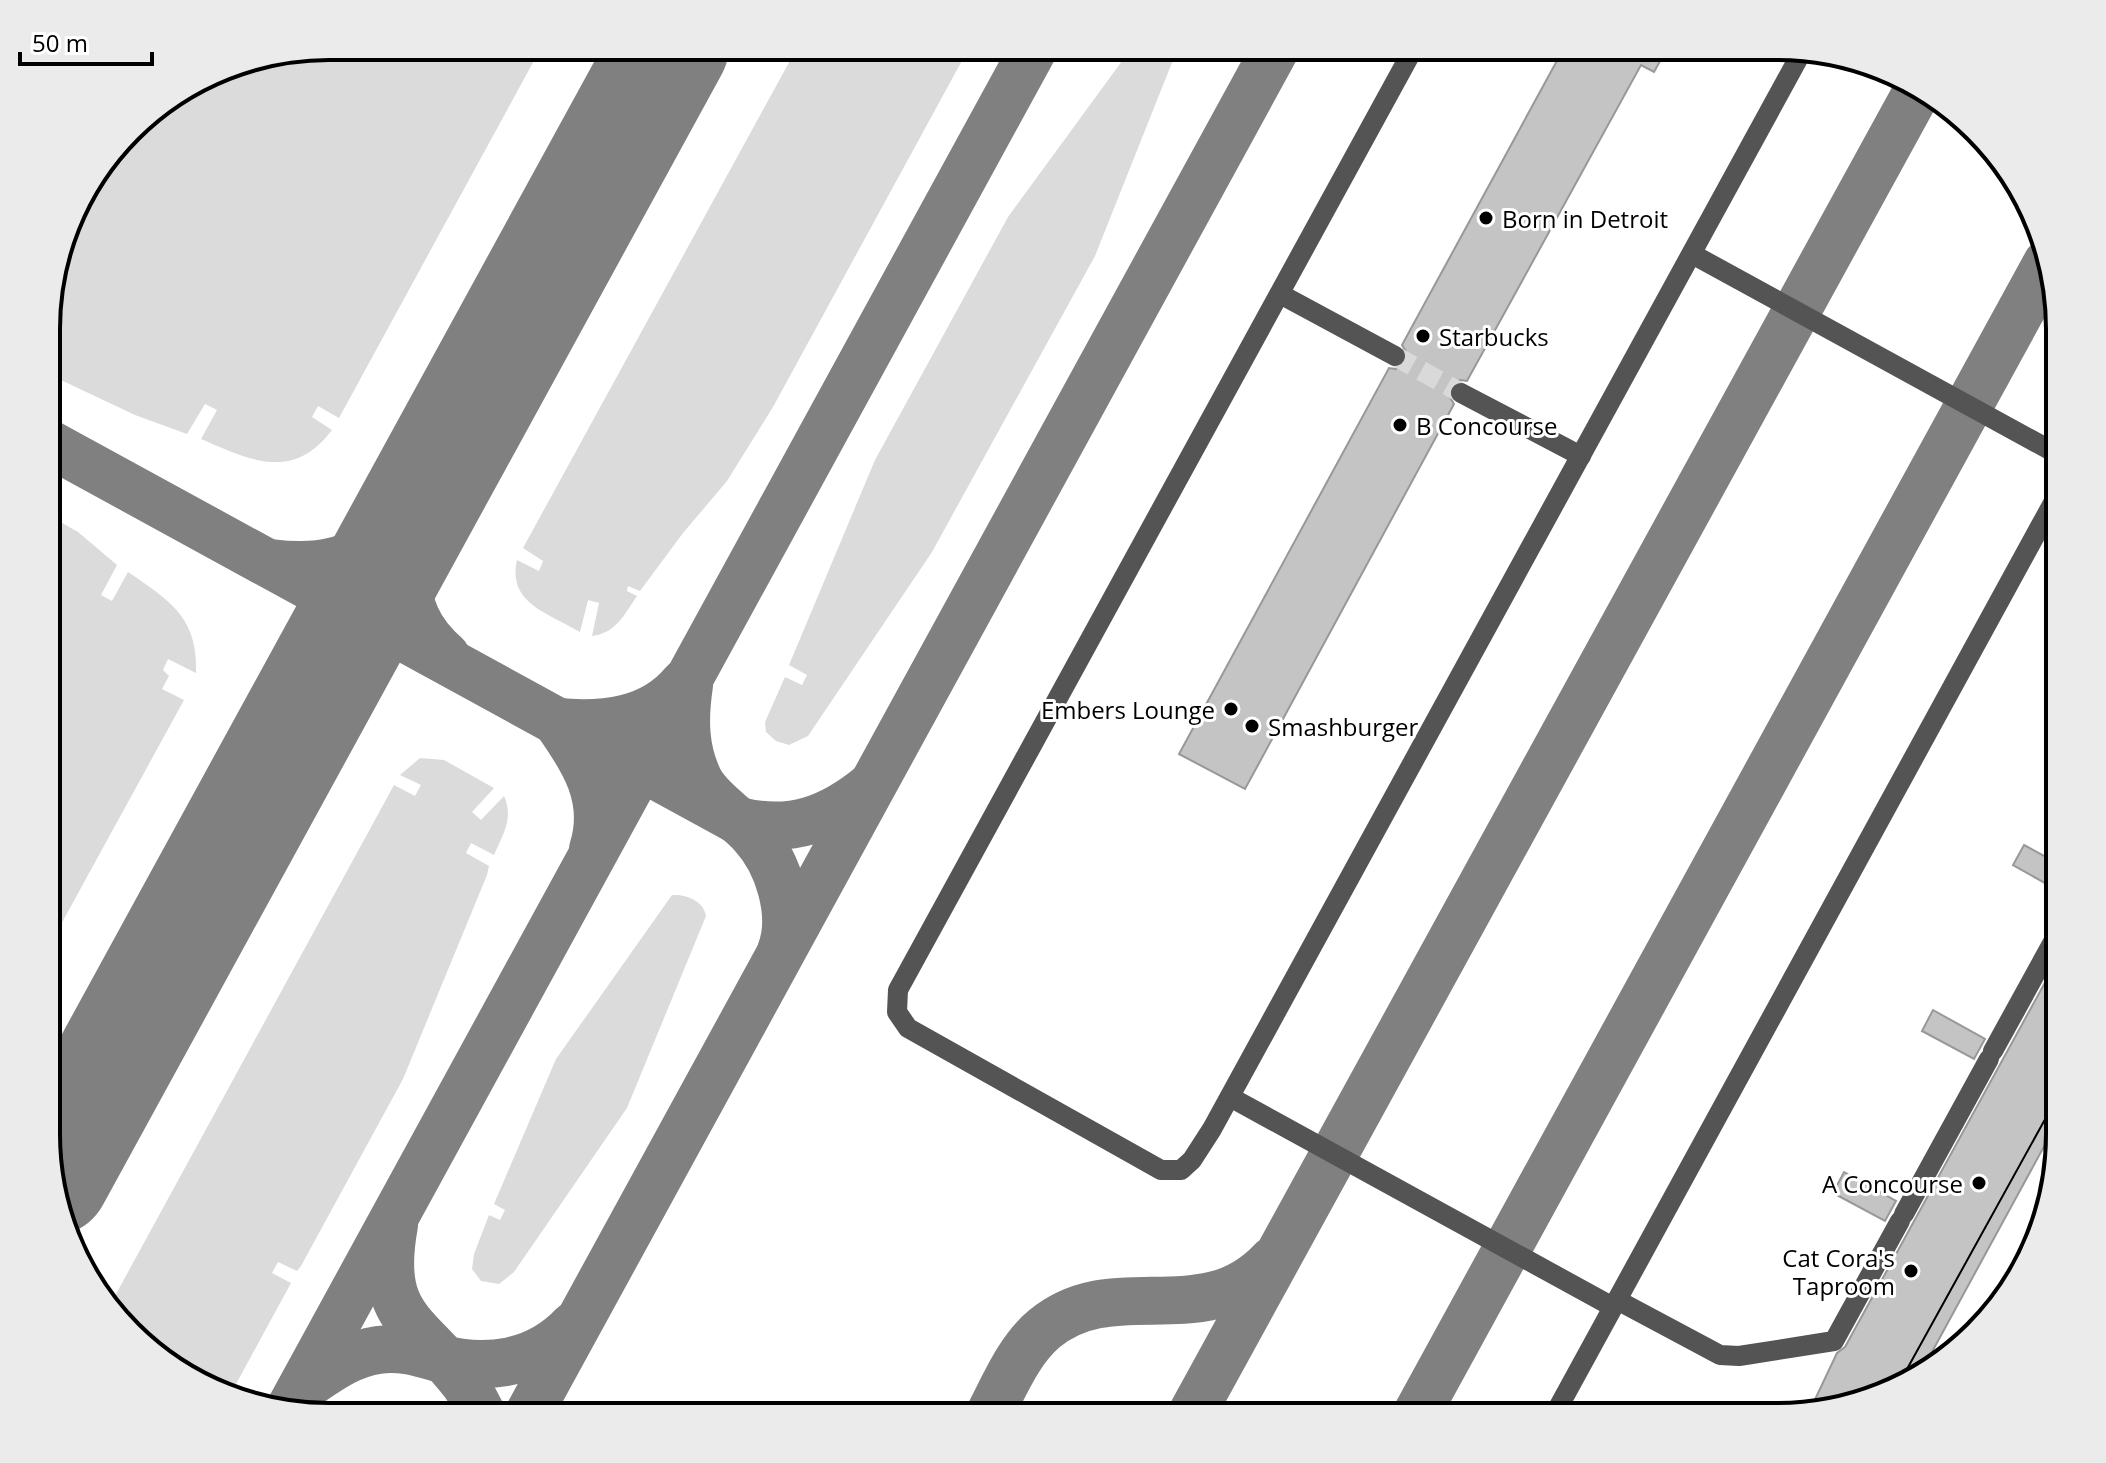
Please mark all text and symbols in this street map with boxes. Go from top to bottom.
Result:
scale bar [20,16,152,66]
text: 50 m [32,26,88,59]
place label: Born in Detroit [1502,202,1668,235]
marker: Born in Detroit [1477,209,1495,227]
place label: Starbucks [1439,320,1549,353]
marker: Starbucks [1414,327,1432,345]
place label: B Concourse [1416,409,1557,442]
marker: B Concourse [1391,416,1409,434]
place label: Embers Lounge [1041,693,1215,726]
marker: Embers Lounge [1222,700,1240,718]
place label: Smashburger [1268,710,1419,743]
marker: Smashburger [1243,717,1261,735]
place label: A Concourse [1822,1167,1963,1200]
marker: A Concourse [1970,1174,1988,1192]
place label: Cat Cora's Taproom [1782,1241,1895,1302]
marker: Cat Cora's Taproom [1902,1262,1920,1280]

